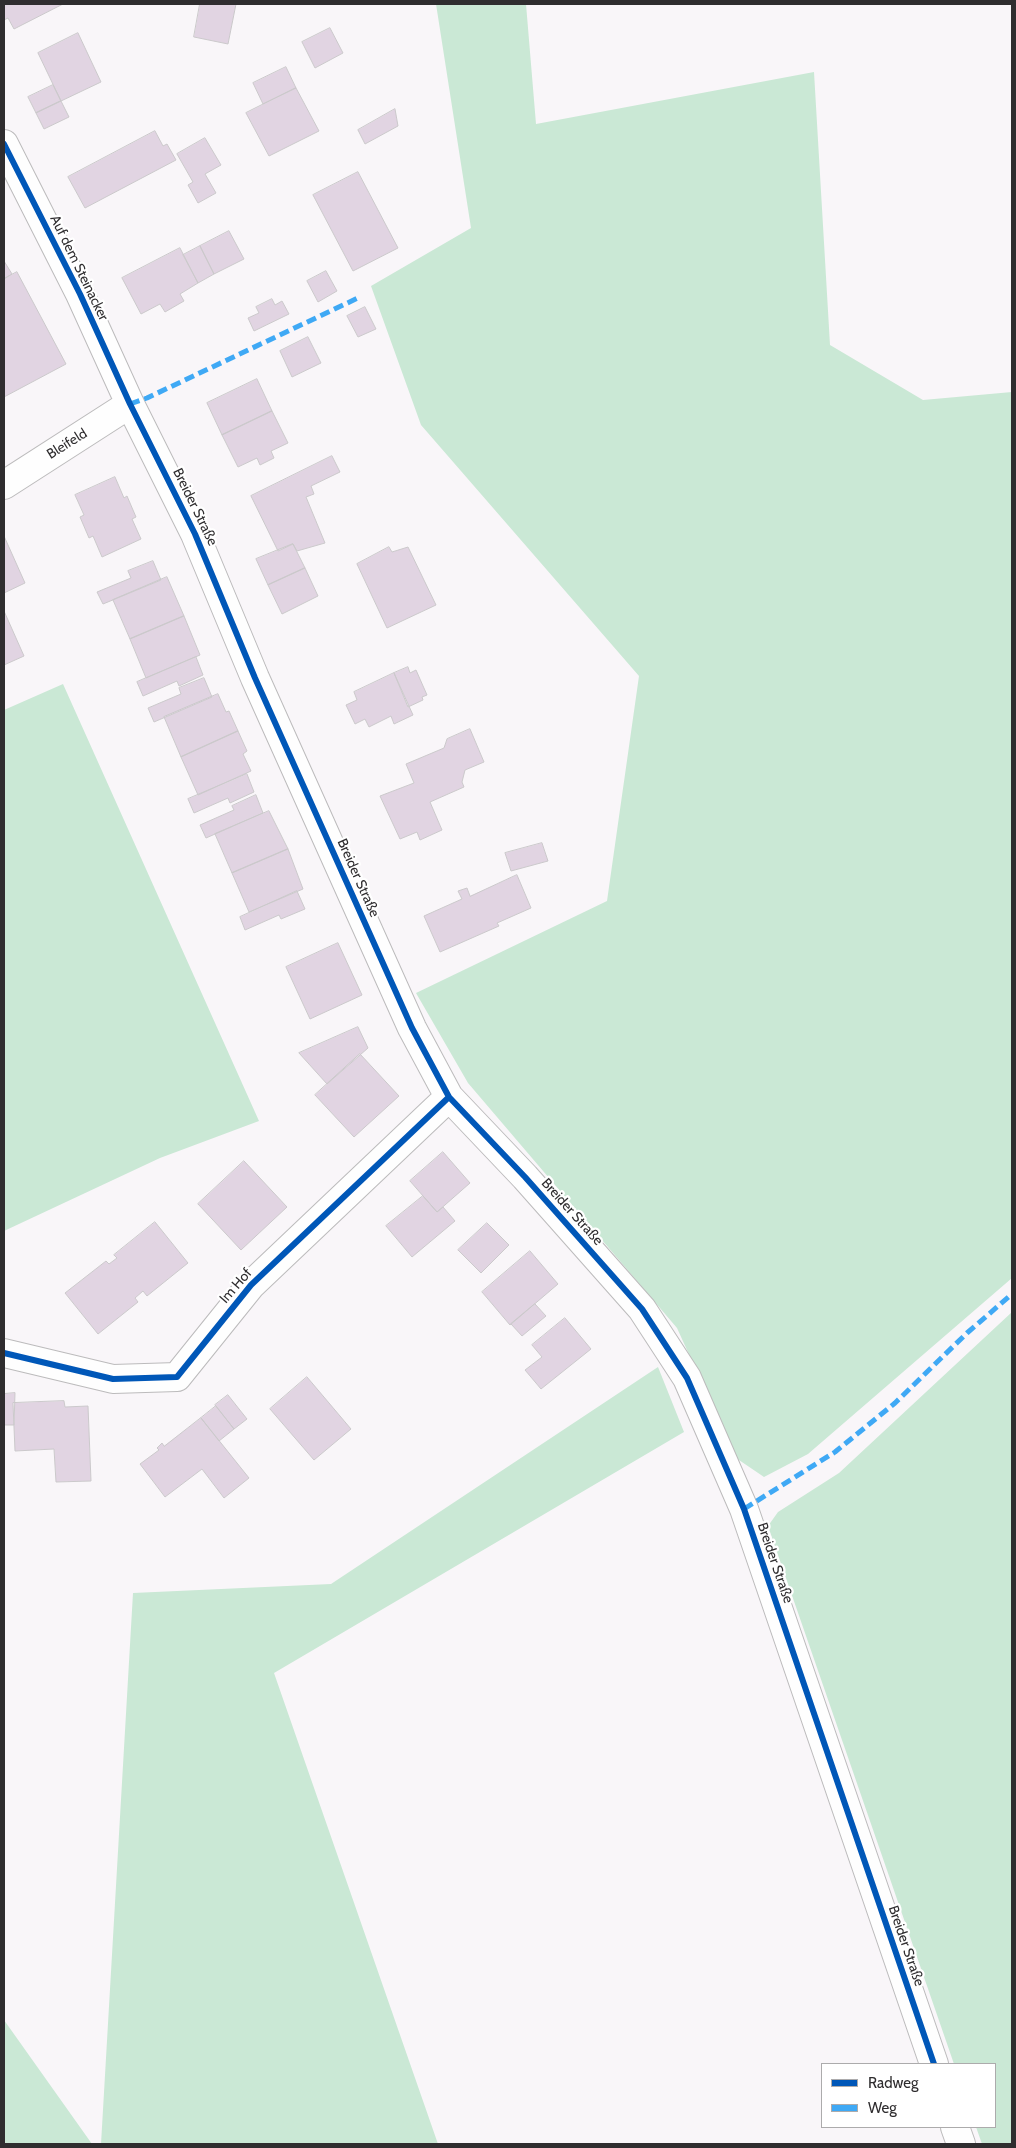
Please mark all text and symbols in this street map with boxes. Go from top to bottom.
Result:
street label: Auf dem Steinacker [46,213,112,323]
street label: Bleifeld [44,425,90,463]
street label: Breider Straße [169,466,221,548]
street label: Breider Straße [333,836,383,920]
street label: Breider Straße [538,1175,606,1249]
street label: Im Hof [216,1265,256,1307]
street label: Breider Straße [753,1521,797,1605]
street label: Breider Straße [884,1904,928,1988]
legend [821,2063,996,2128]
text: Radweg [868,2074,918,2092]
text: Weg [868,2099,897,2117]

